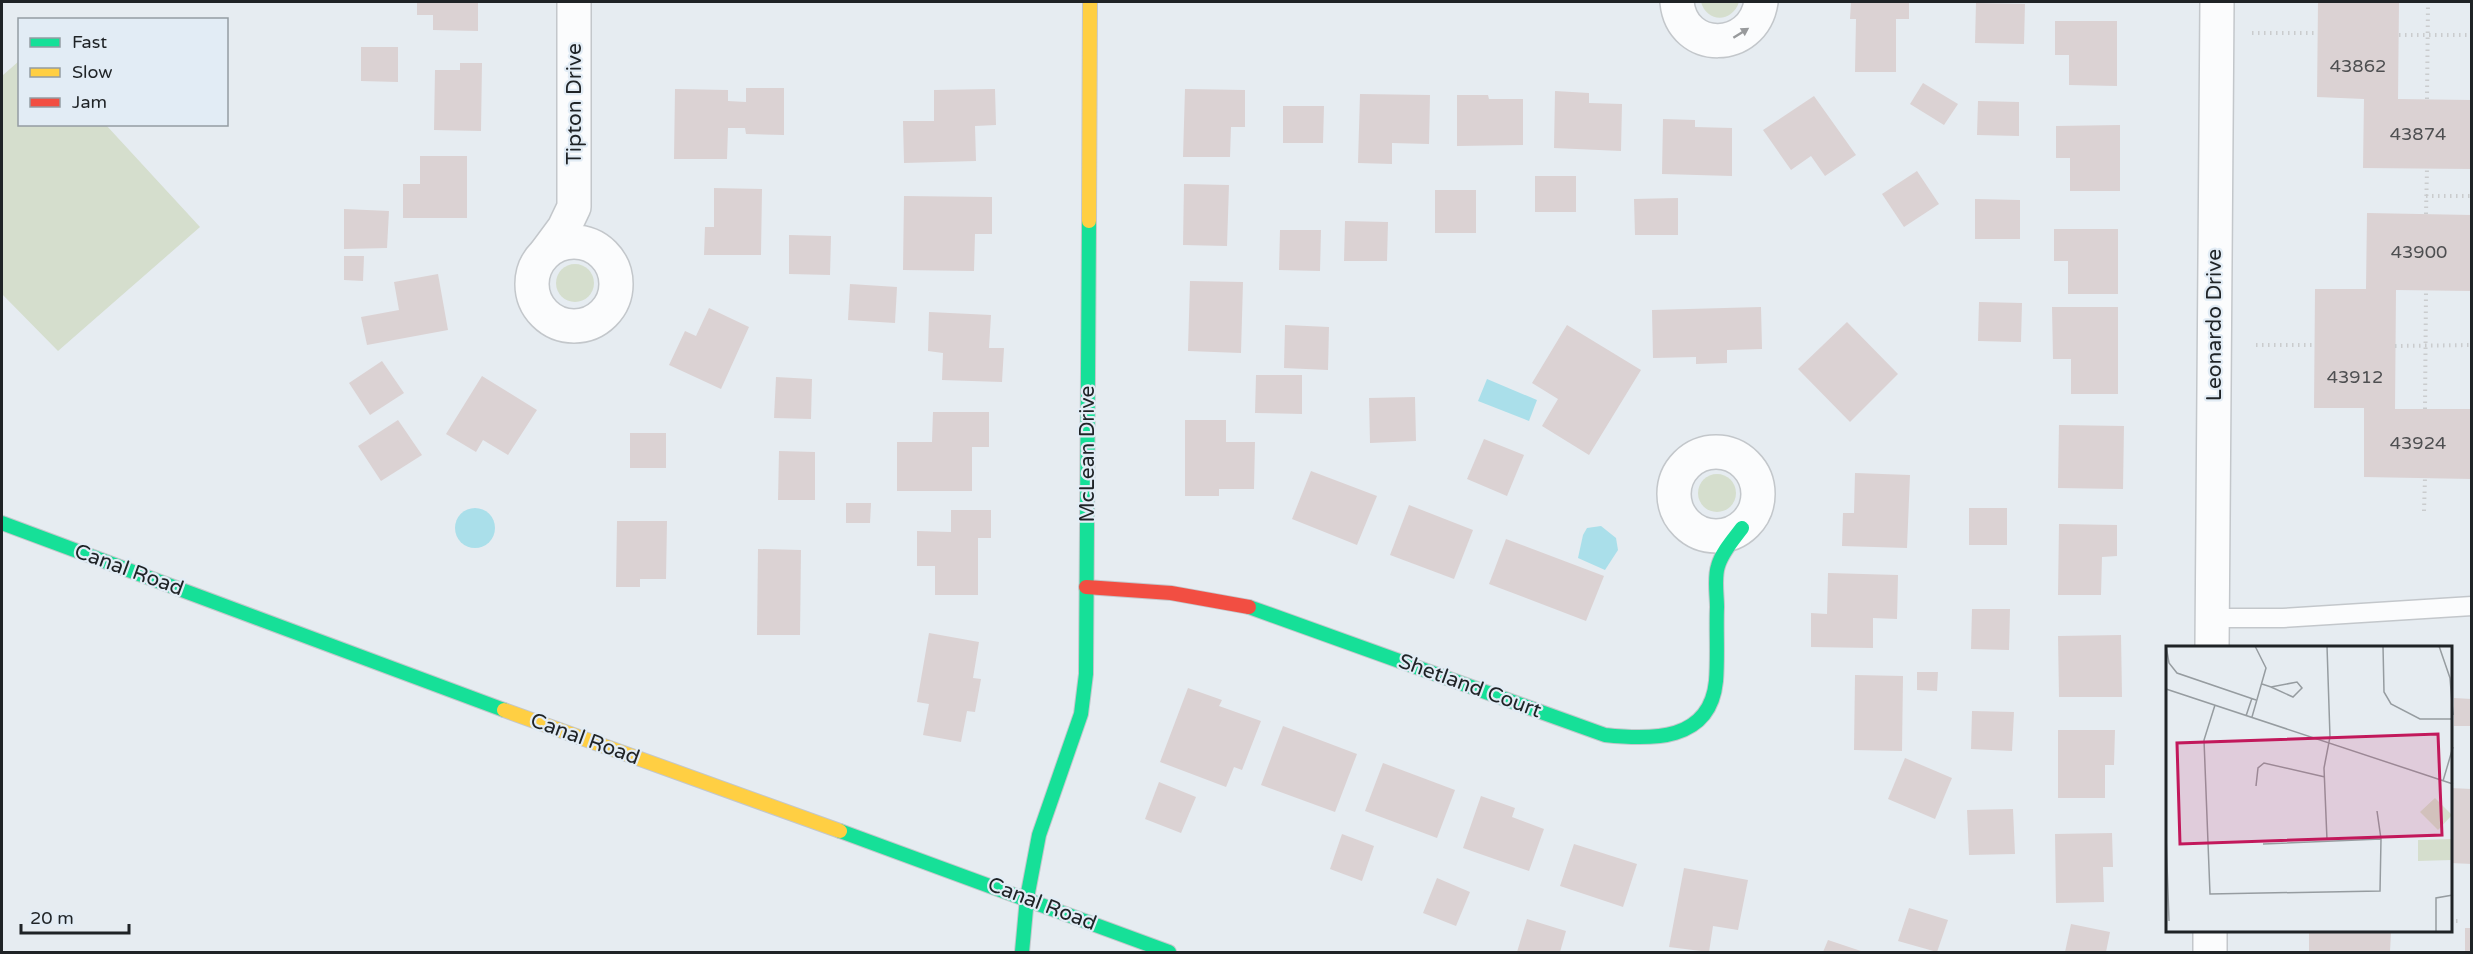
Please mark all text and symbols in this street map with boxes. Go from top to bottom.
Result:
legend [18,18,228,126]
one-way arrow [1733,28,1749,39]
text: Fast [72,31,107,53]
street label: Tipton Drive [562,43,587,165]
house number: 43862 [2330,55,2386,77]
text: Slow [72,61,113,83]
text: Jam [72,91,107,113]
house number: 43874 [2390,123,2446,145]
house number: 43900 [2391,241,2447,263]
street label: Leonardo Drive [2202,249,2227,401]
house number: 43912 [2327,366,2383,388]
street label: McLean Drive [1075,385,1100,522]
house number: 43924 [2390,432,2446,454]
street label: Canal Road [71,539,187,601]
inset map [2166,646,2452,933]
street label: Shetland Court [1395,649,1545,723]
street label: Canal Road [527,708,643,770]
street label: Canal Road [984,872,1100,936]
scale bar [21,897,129,935]
text: 20 m [30,907,74,929]

